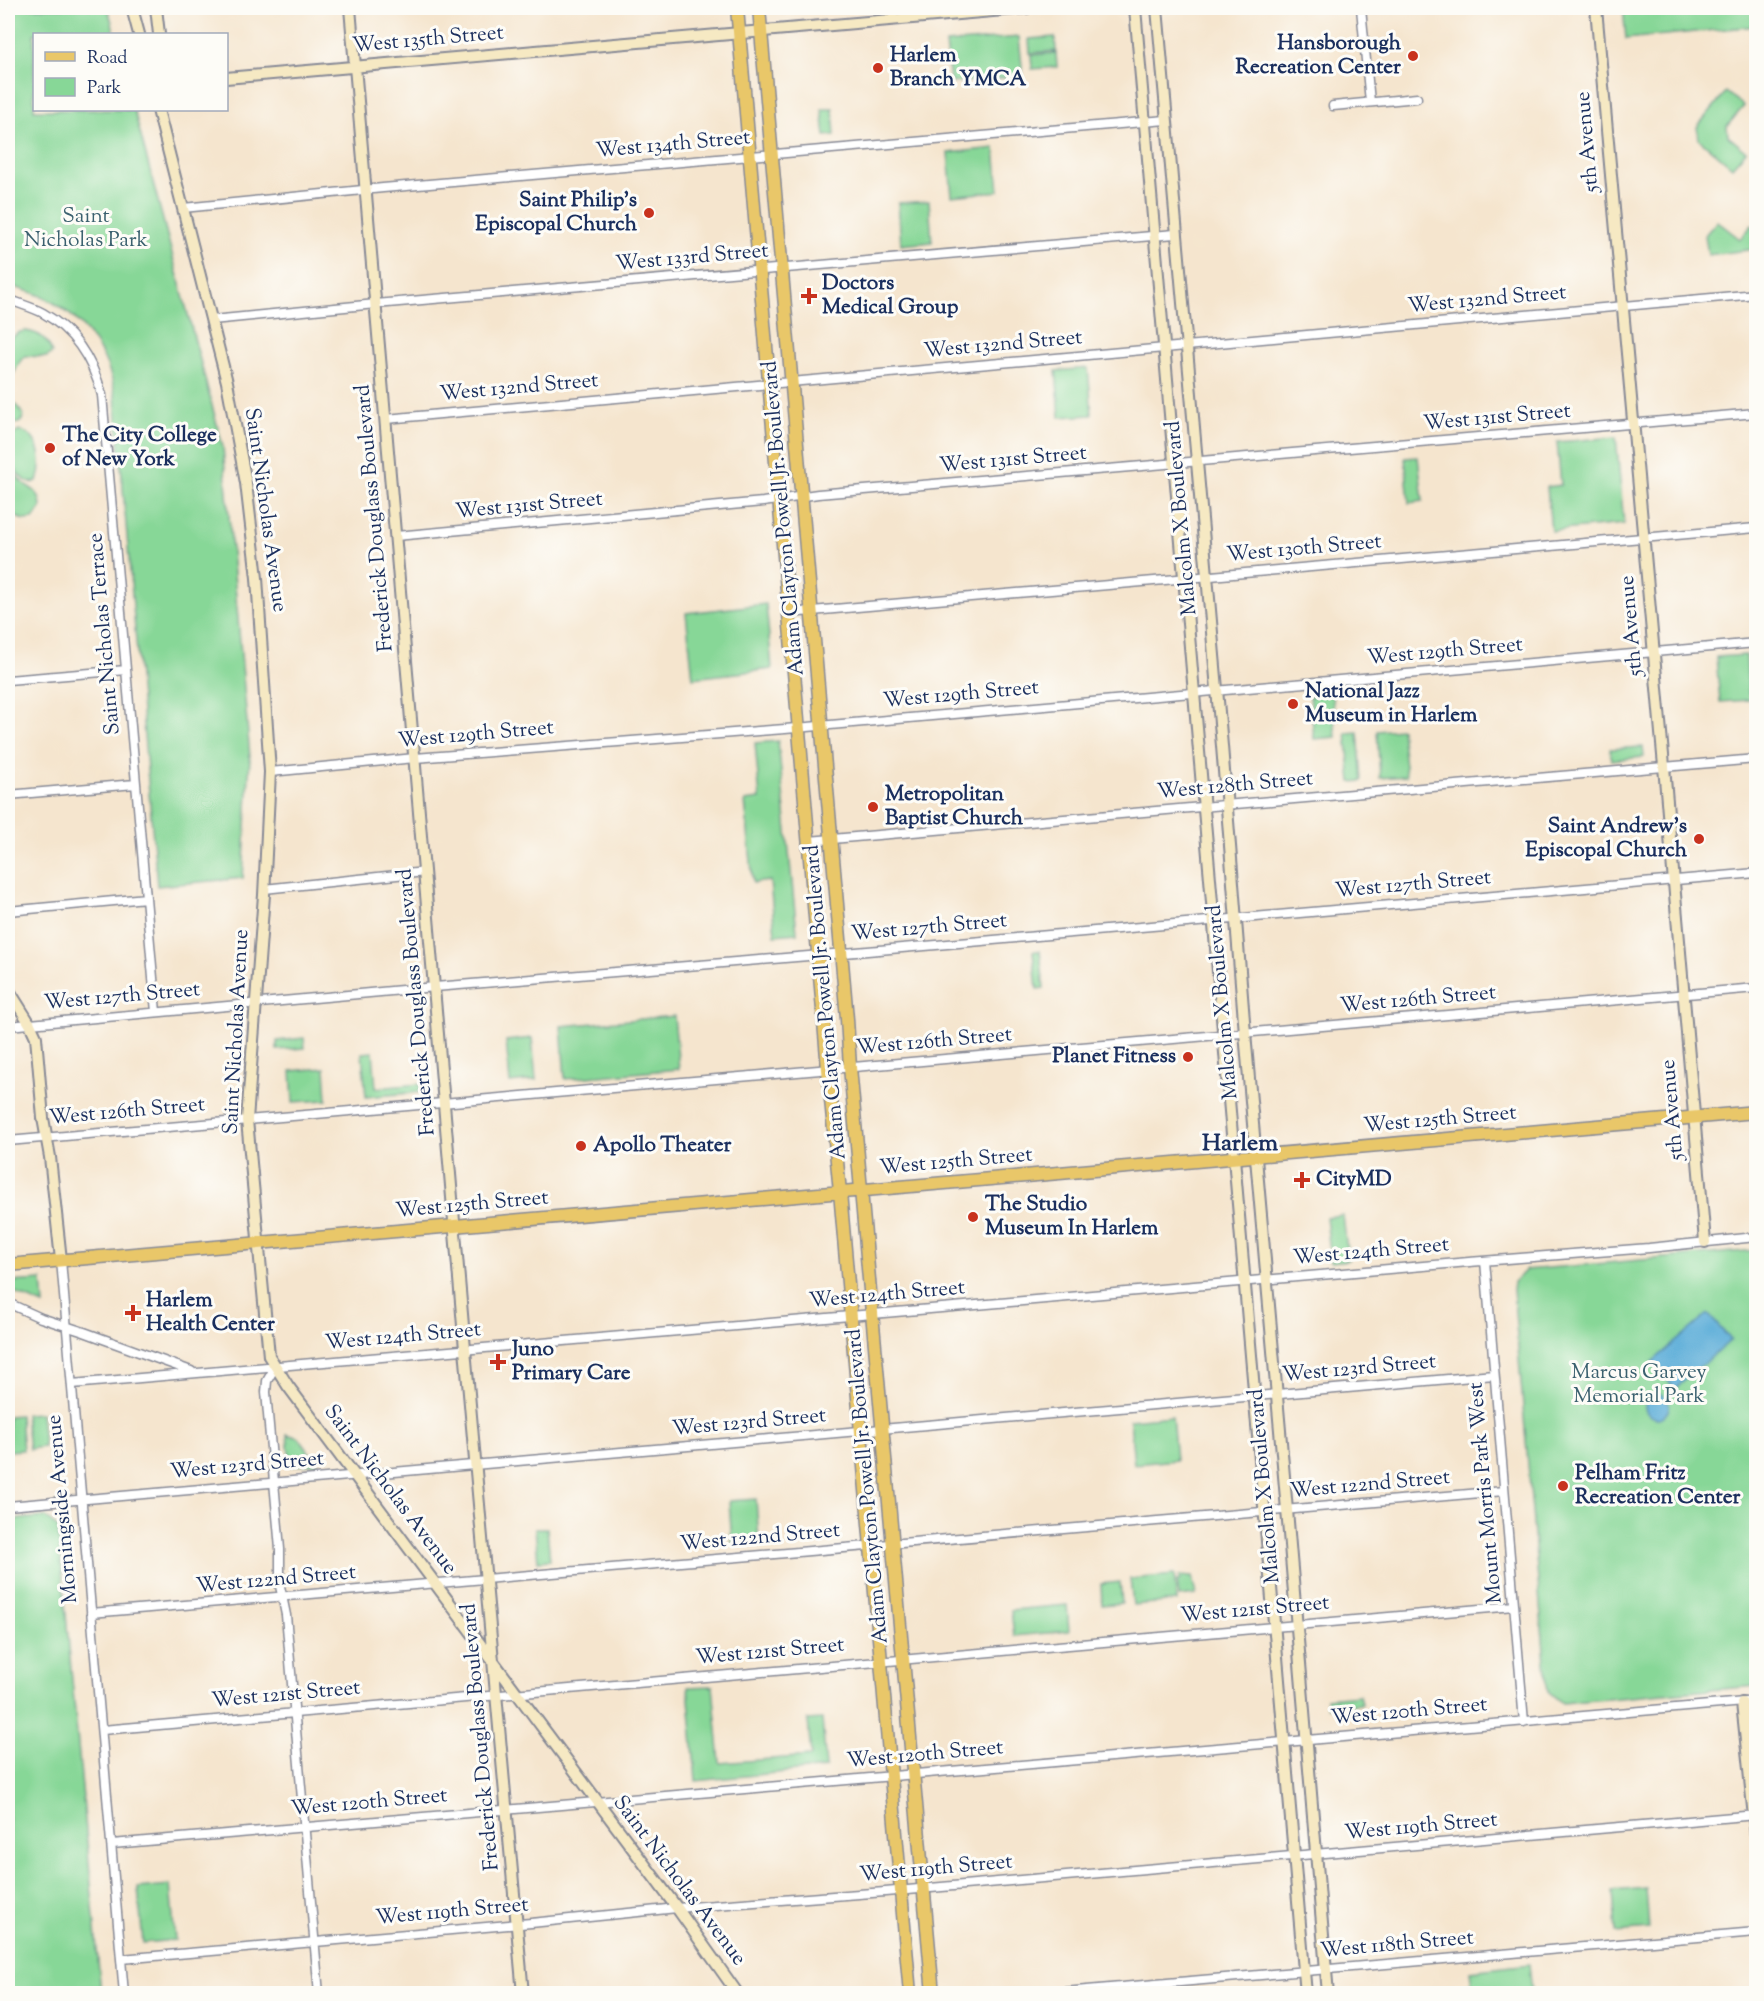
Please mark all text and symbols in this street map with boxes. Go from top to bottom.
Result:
street label: West 135th Street [351,18,505,62]
place label: Hansborough Recreation Center [1236,29,1402,83]
legend [33,33,228,111]
place label: Harlem Branch YMCA [890,41,1027,95]
text: Road [87,46,127,72]
marker: Hansborough Recreation Center [1406,49,1420,63]
marker: Harlem Branch YMCA [871,61,885,75]
text: Park [87,76,122,102]
street label: 5th Avenue [1569,90,1607,195]
street label: West 134th Street [594,123,752,167]
place label: Saint Philip's Episcopal Church [475,186,638,240]
park label: Saint Nicholas Park [24,202,148,256]
marker: Saint Philip's Episcopal Church [642,206,656,220]
street label: West 133rd Street [614,236,770,280]
place label: Doctors Medical Group [822,269,959,323]
street label: West 132nd Street [1406,278,1568,322]
marker: Doctors Medical Group [800,287,818,305]
street label: West 132nd Street [922,323,1084,367]
street label: Adam Clayton Powell Jr. Boulevard [755,359,813,677]
street label: West 132nd Street [438,366,600,410]
street label: Frederick Douglass Boulevard [348,383,402,653]
street label: West 131st Street [1422,397,1572,439]
street label: Saint Nicholas Avenue [236,406,294,614]
street label: Malcolm X Boulevard [1159,419,1205,617]
place label: The City College of New York [62,421,217,475]
street label: West 131st Street [938,439,1088,481]
marker: The City College of New York [43,441,57,455]
street label: West 131st Street [454,485,604,527]
street label: West 130th Street [1225,527,1383,571]
street label: Saint Nicholas Terrace [81,532,129,736]
street label: 5th Avenue [1613,574,1651,679]
street label: West 129th Street [1366,630,1524,674]
street label: West 129th Street [882,673,1040,717]
place label: National Jazz Museum in Harlem [1305,677,1478,731]
marker: National Jazz Museum in Harlem [1286,697,1300,711]
street label: West 129th Street [397,713,555,757]
street label: West 128th Street [1156,764,1314,808]
place label: Metropolitan Baptist Church [885,780,1024,834]
marker: Metropolitan Baptist Church [866,800,880,814]
place label: Saint Andrew's Episcopal Church [1525,812,1688,866]
marker: Saint Andrew's Episcopal Church [1692,832,1706,846]
street label: Adam Clayton Powell Jr. Boulevard [797,843,855,1161]
street label: West 127th Street [1334,863,1492,907]
street label: Frederick Douglass Boulevard [390,867,444,1137]
street label: Malcolm X Boulevard [1200,903,1246,1101]
street label: West 127th Street [850,906,1008,950]
street label: Saint Nicholas Avenue [217,928,257,1136]
street label: West 127th Street [43,975,201,1019]
street label: West 126th Street [1339,978,1497,1022]
street label: West 126th Street [855,1020,1013,1064]
place label: Planet Fitness [1052,1042,1176,1072]
marker: Planet Fitness [1181,1050,1195,1064]
street label: 5th Avenue [1654,1058,1692,1163]
street label: West 126th Street [48,1090,206,1134]
street label: West 125th Street [1362,1098,1518,1142]
district label: Harlem [1202,1127,1278,1161]
place label: Apollo Theater [593,1131,731,1161]
marker: Apollo Theater [574,1139,588,1153]
street label: West 125th Street [878,1140,1034,1184]
place label: CityMD [1316,1165,1392,1195]
marker: CityMD [1293,1171,1311,1189]
street label: West 125th Street [394,1183,550,1227]
place label: The Studio Museum In Harlem [985,1190,1159,1244]
marker: The Studio Museum In Harlem [966,1210,980,1224]
street label: West 124th Street [1292,1230,1450,1274]
street label: West 124th Street [808,1273,966,1317]
place label: Harlem Health Center [146,1286,275,1340]
marker: Harlem Health Center [124,1304,142,1322]
street label: West 124th Street [324,1315,482,1359]
street label: Adam Clayton Powell Jr. Boulevard [839,1327,897,1645]
place label: Juno Primary Care [510,1335,631,1389]
street label: West 123rd Street [1281,1347,1437,1391]
marker: Juno Primary Care [489,1353,507,1371]
park label: Marcus Garvey Memorial Park [1571,1358,1707,1412]
street label: Mount Morris Park West [1461,1381,1511,1605]
street label: Malcolm X Boulevard [1242,1387,1288,1585]
street label: Saint Nicholas Avenue [316,1399,464,1581]
street label: West 123rd Street [671,1401,827,1445]
street label: Morningside Avenue [40,1413,86,1605]
street label: West 123rd Street [169,1444,325,1488]
place label: Pelham Fritz Recreation Center [1575,1459,1741,1513]
street label: West 122nd Street [1289,1463,1451,1507]
marker: Pelham Fritz Recreation Center [1556,1479,1570,1493]
street label: West 122nd Street [679,1516,841,1560]
street label: West 122nd Street [195,1558,357,1602]
street label: West 121st Street [1179,1589,1331,1631]
street label: Frederick Douglass Boulevard [454,1602,508,1872]
street label: West 121st Street [694,1631,846,1673]
street label: West 121st Street [210,1674,362,1716]
street label: West 120th Street [1329,1690,1489,1734]
street label: West 120th Street [845,1733,1005,1777]
street label: West 120th Street [289,1781,449,1825]
street label: Saint Nicholas Avenue [605,1790,753,1972]
street label: West 119th Street [1343,1805,1499,1849]
street label: West 119th Street [858,1847,1014,1891]
street label: West 119th Street [374,1890,530,1934]
street label: West 118th Street [1319,1923,1475,1967]

